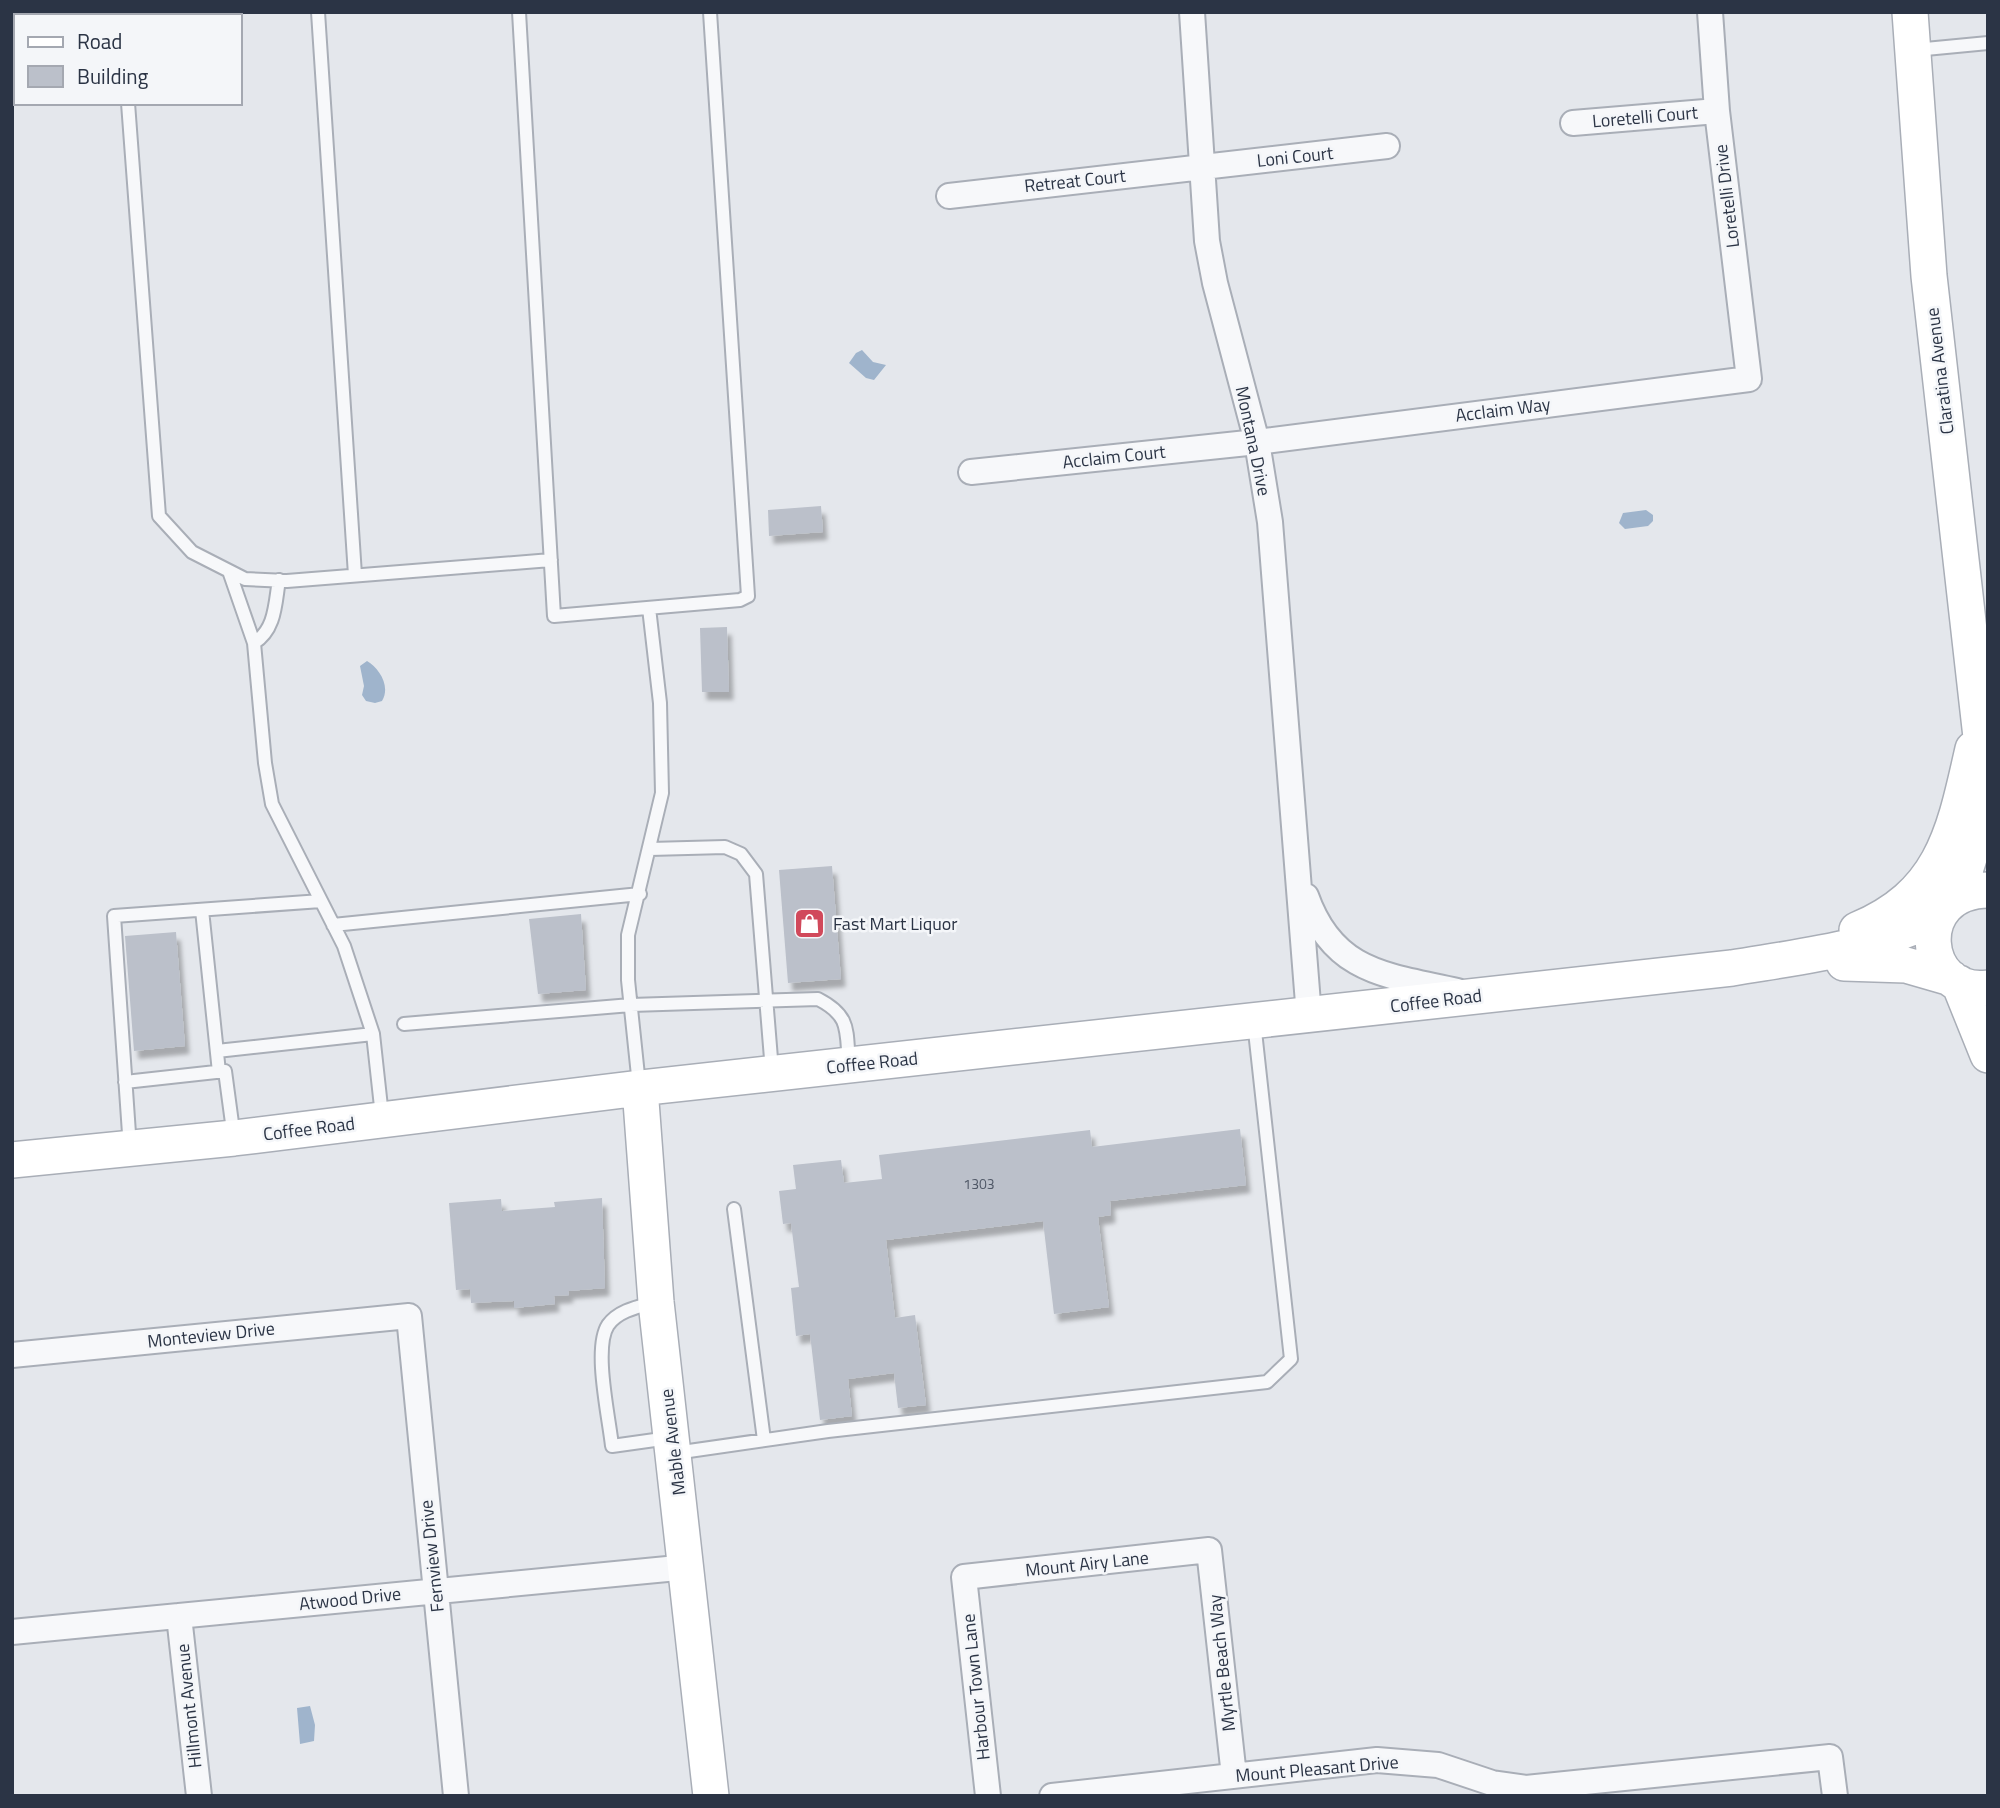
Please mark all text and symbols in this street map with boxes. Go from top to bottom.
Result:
legend [14,14,242,105]
text: Road [77,25,122,57]
text: Building [77,60,149,92]
street label: Loretelli Court [1591,98,1700,135]
street label: Loni Court [1255,139,1335,174]
street label: Loretelli Drive [1707,143,1746,249]
street label: Retreat Court [1023,162,1128,199]
street label: Claratina Avenue [1918,306,1961,436]
street label: Montana Drive [1229,384,1278,498]
street label: Acclaim Way [1454,390,1552,429]
street label: Acclaim Court [1061,438,1168,475]
shop icon: Fast Mart Liquor [793,907,827,941]
place label: Fast Mart Liquor [833,910,958,937]
street label: Coffee Road [1389,981,1483,1020]
street label: Coffee Road [825,1044,919,1081]
street label: Coffee Road [262,1109,356,1148]
house number: 1303 [963,1173,995,1194]
street label: Monteview Drive [146,1314,276,1355]
street label: Mable Avenue [653,1387,692,1497]
street label: Fernview Drive [412,1499,451,1613]
street label: Mount Airy Lane [1024,1544,1150,1583]
street label: Atwood Drive [298,1580,402,1617]
street label: Myrtle Beach Way [1201,1593,1242,1733]
street label: Harbour Town Lane [954,1612,997,1762]
street label: Hillmont Avenue [169,1642,208,1770]
street label: Mount Pleasant Drive [1234,1748,1400,1789]

